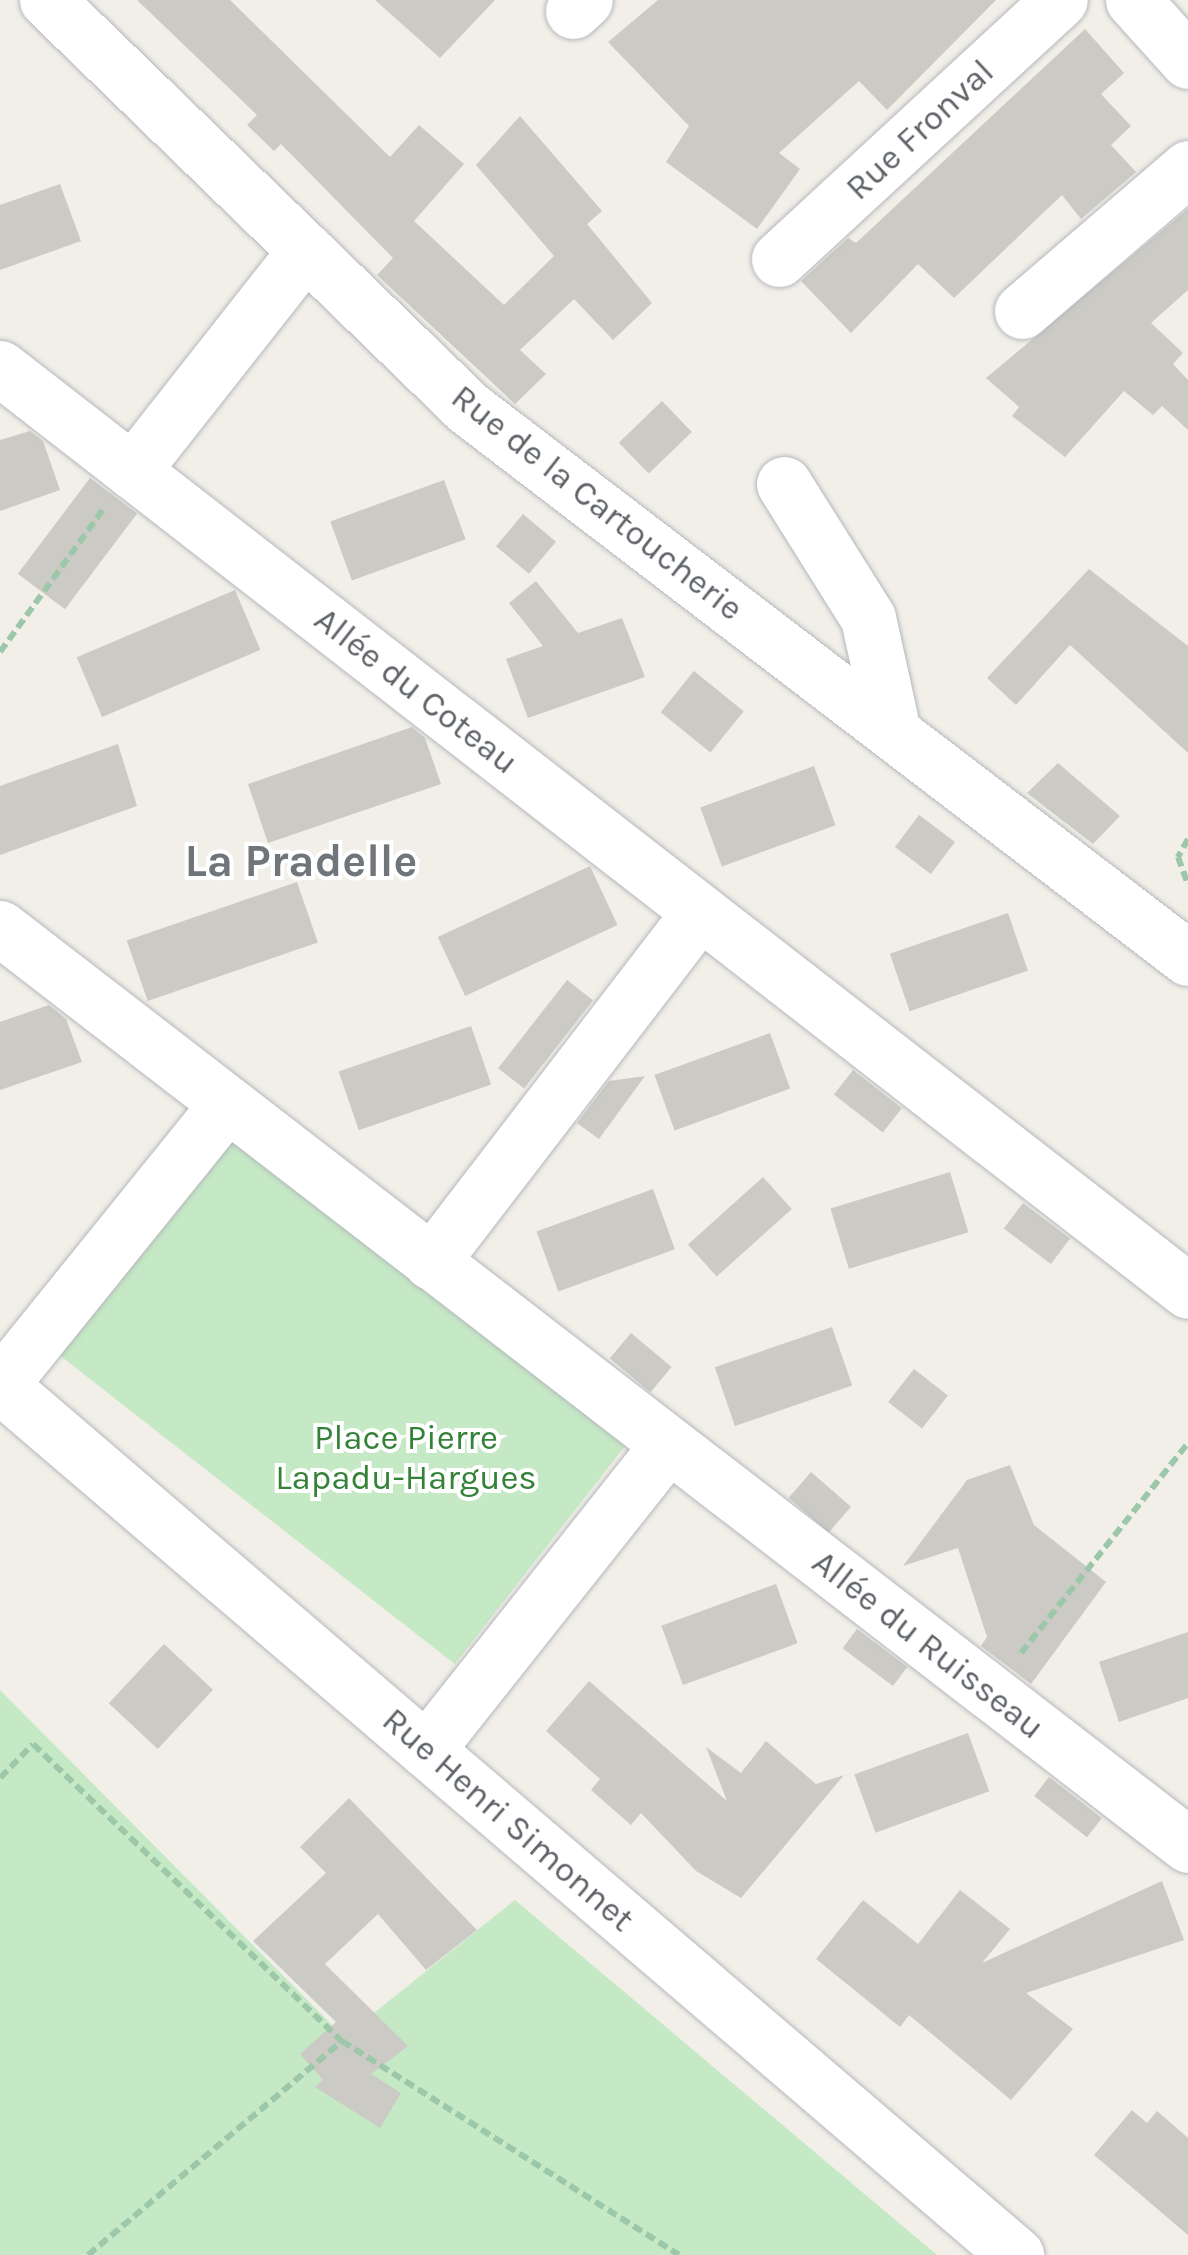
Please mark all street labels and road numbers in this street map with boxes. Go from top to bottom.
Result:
street label: Rue Fronval [837,51,1003,209]
street label: Rue de la Cartoucherie [443,376,751,630]
street label: Allée du Coteau [306,599,526,783]
street label: Allée du Ruisseau [804,1541,1052,1749]
street label: Rue Henri Simonnet [374,1699,642,1941]

